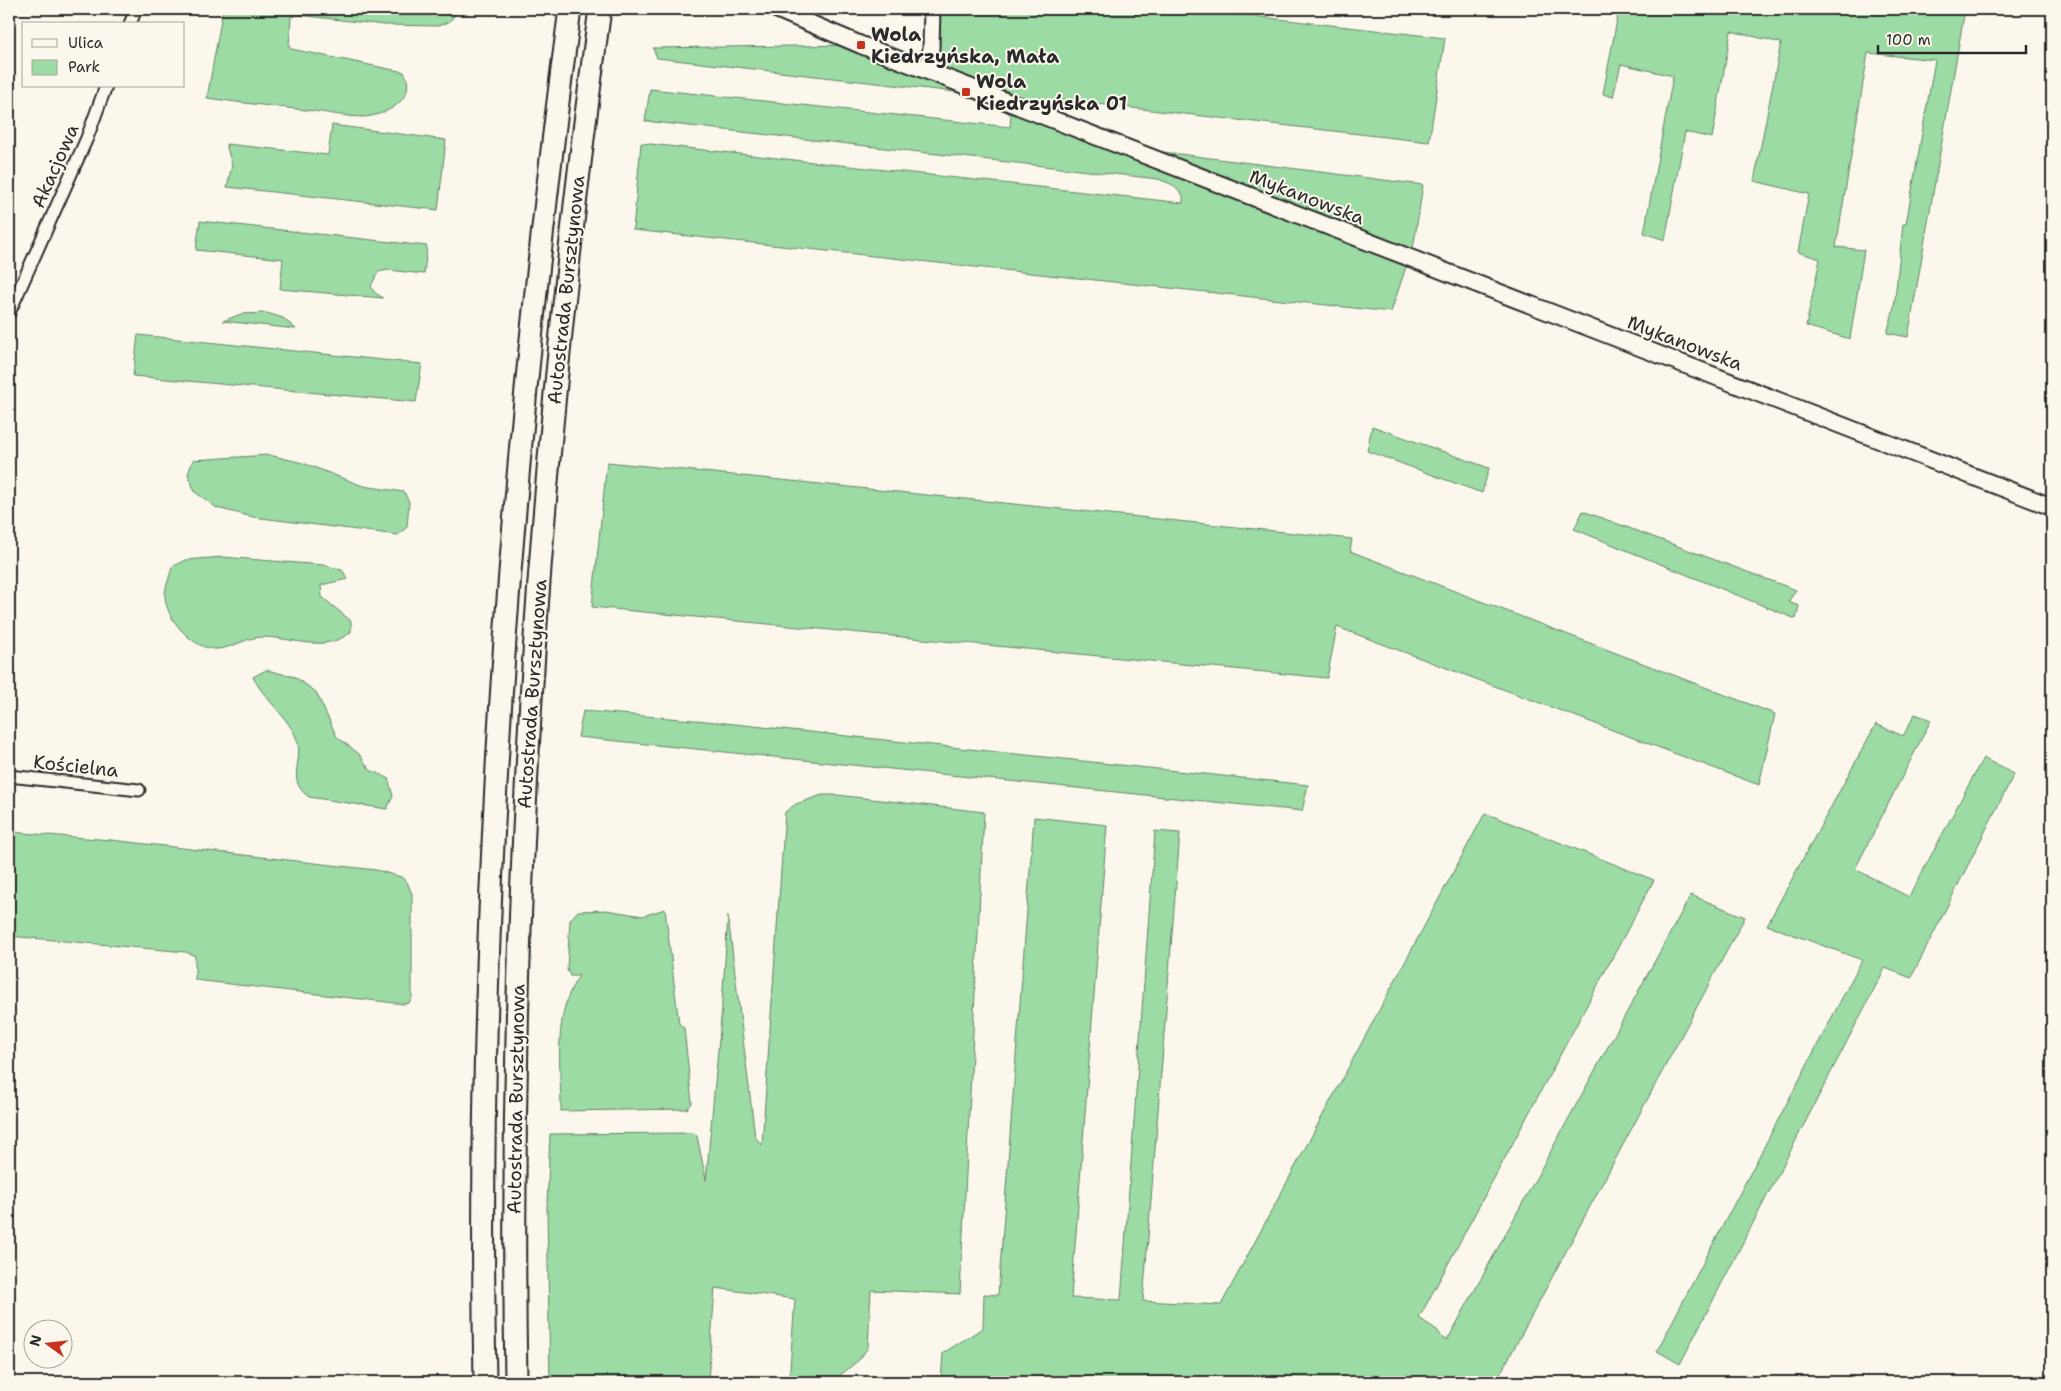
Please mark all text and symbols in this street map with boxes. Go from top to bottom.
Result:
legend [22,22,185,88]
place label: Wola Kiedrzyńska, Mała [871,22,1059,69]
scale bar [1878,22,2026,54]
text: 100 m [1886,30,1931,50]
text: Ulica [68,33,104,53]
marker: Wola Kiedrzyńska, Mała [855,39,867,51]
text: Park [68,57,100,77]
place label: Wola Kiedrzyńska 01 [976,69,1127,116]
marker: Wola Kiedrzyńska 01 [960,86,972,98]
street label: Akacjowa [25,120,85,212]
street label: Mykanowska [1246,164,1368,230]
street label: Autostrada Bursztynowa [542,174,590,406]
street label: Mykanowska [1624,310,1746,376]
street label: Autostrada Bursztynowa [512,578,553,810]
street label: Kościelna [32,749,120,783]
street label: Autostrada Bursztynowa [501,984,531,1214]
north arrow [22,1318,72,1368]
text: N [25,1333,46,1348]

